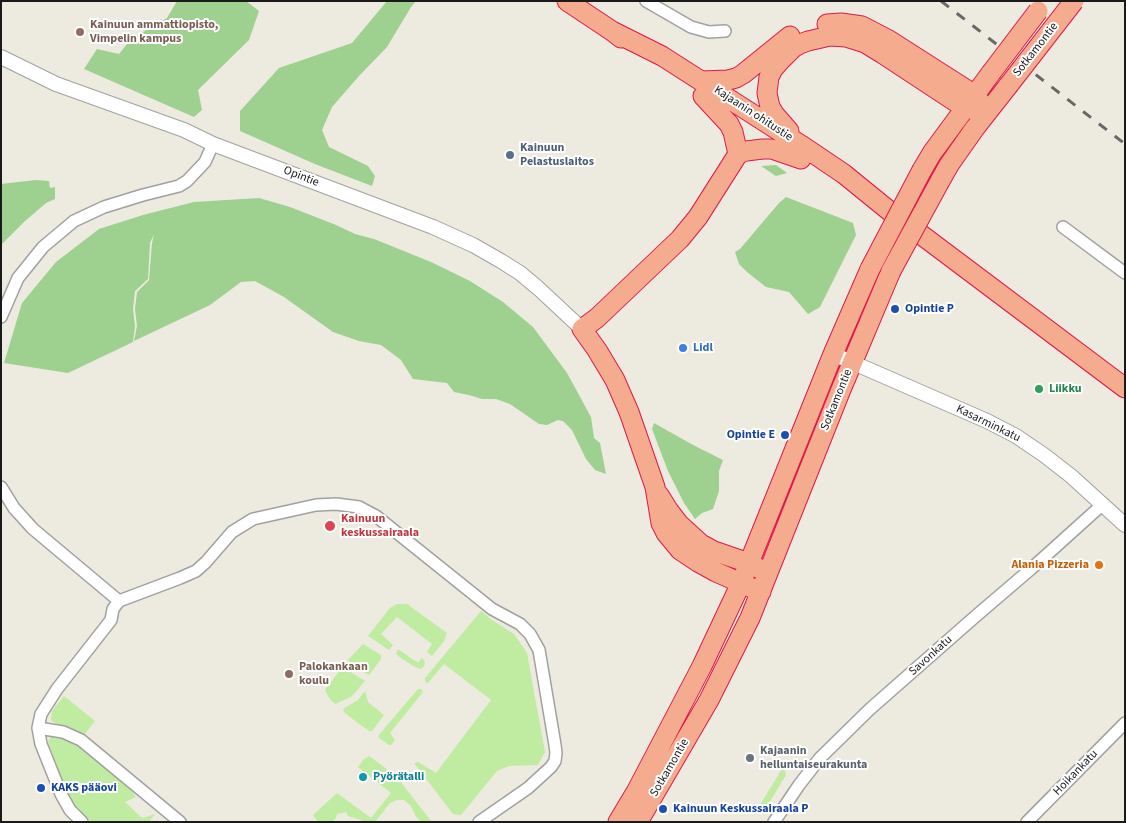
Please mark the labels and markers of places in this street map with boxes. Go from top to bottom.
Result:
place label: Kainuun ammattiopisto, Vimpelin kampus [90,18,218,46]
marker: Kainuun ammattiopisto, Vimpelin kampus [74,26,86,38]
place label: Kainuun Pelastuslaitos [520,141,594,169]
marker: Kainuun Pelastuslaitos [504,149,516,161]
place label: Opintie P [905,302,954,316]
marker: Opintie P [889,303,901,315]
place label: Lidl [693,341,713,355]
marker: Lidl [677,342,689,354]
place label: Liikku [1049,382,1082,396]
marker: Liikku [1033,383,1045,395]
place label: Opintie E [727,428,775,442]
marker: Opintie E [779,429,791,441]
place label: Kainuun keskussairaala [341,512,419,540]
marker: Kainuun keskussairaala [323,519,337,533]
place label: Alania Pizzeria [1011,558,1089,572]
marker: Alania Pizzeria [1093,559,1105,571]
place label: Palokankaan koulu [299,660,368,688]
marker: Palokankaan koulu [283,668,295,680]
place label: Kajaanin helluntaiseurakunta [760,744,867,772]
marker: Kajaanin helluntaiseurakunta [744,752,756,764]
place label: Pyörätalli [373,770,424,784]
marker: Pyörätalli [357,771,369,783]
place label: KAKS pääovi [51,781,117,795]
marker: KAKS pääovi [35,782,47,794]
place label: Kainuun Keskussairaala P [673,802,808,816]
marker: Kainuun Keskussairaala P [657,803,669,815]

